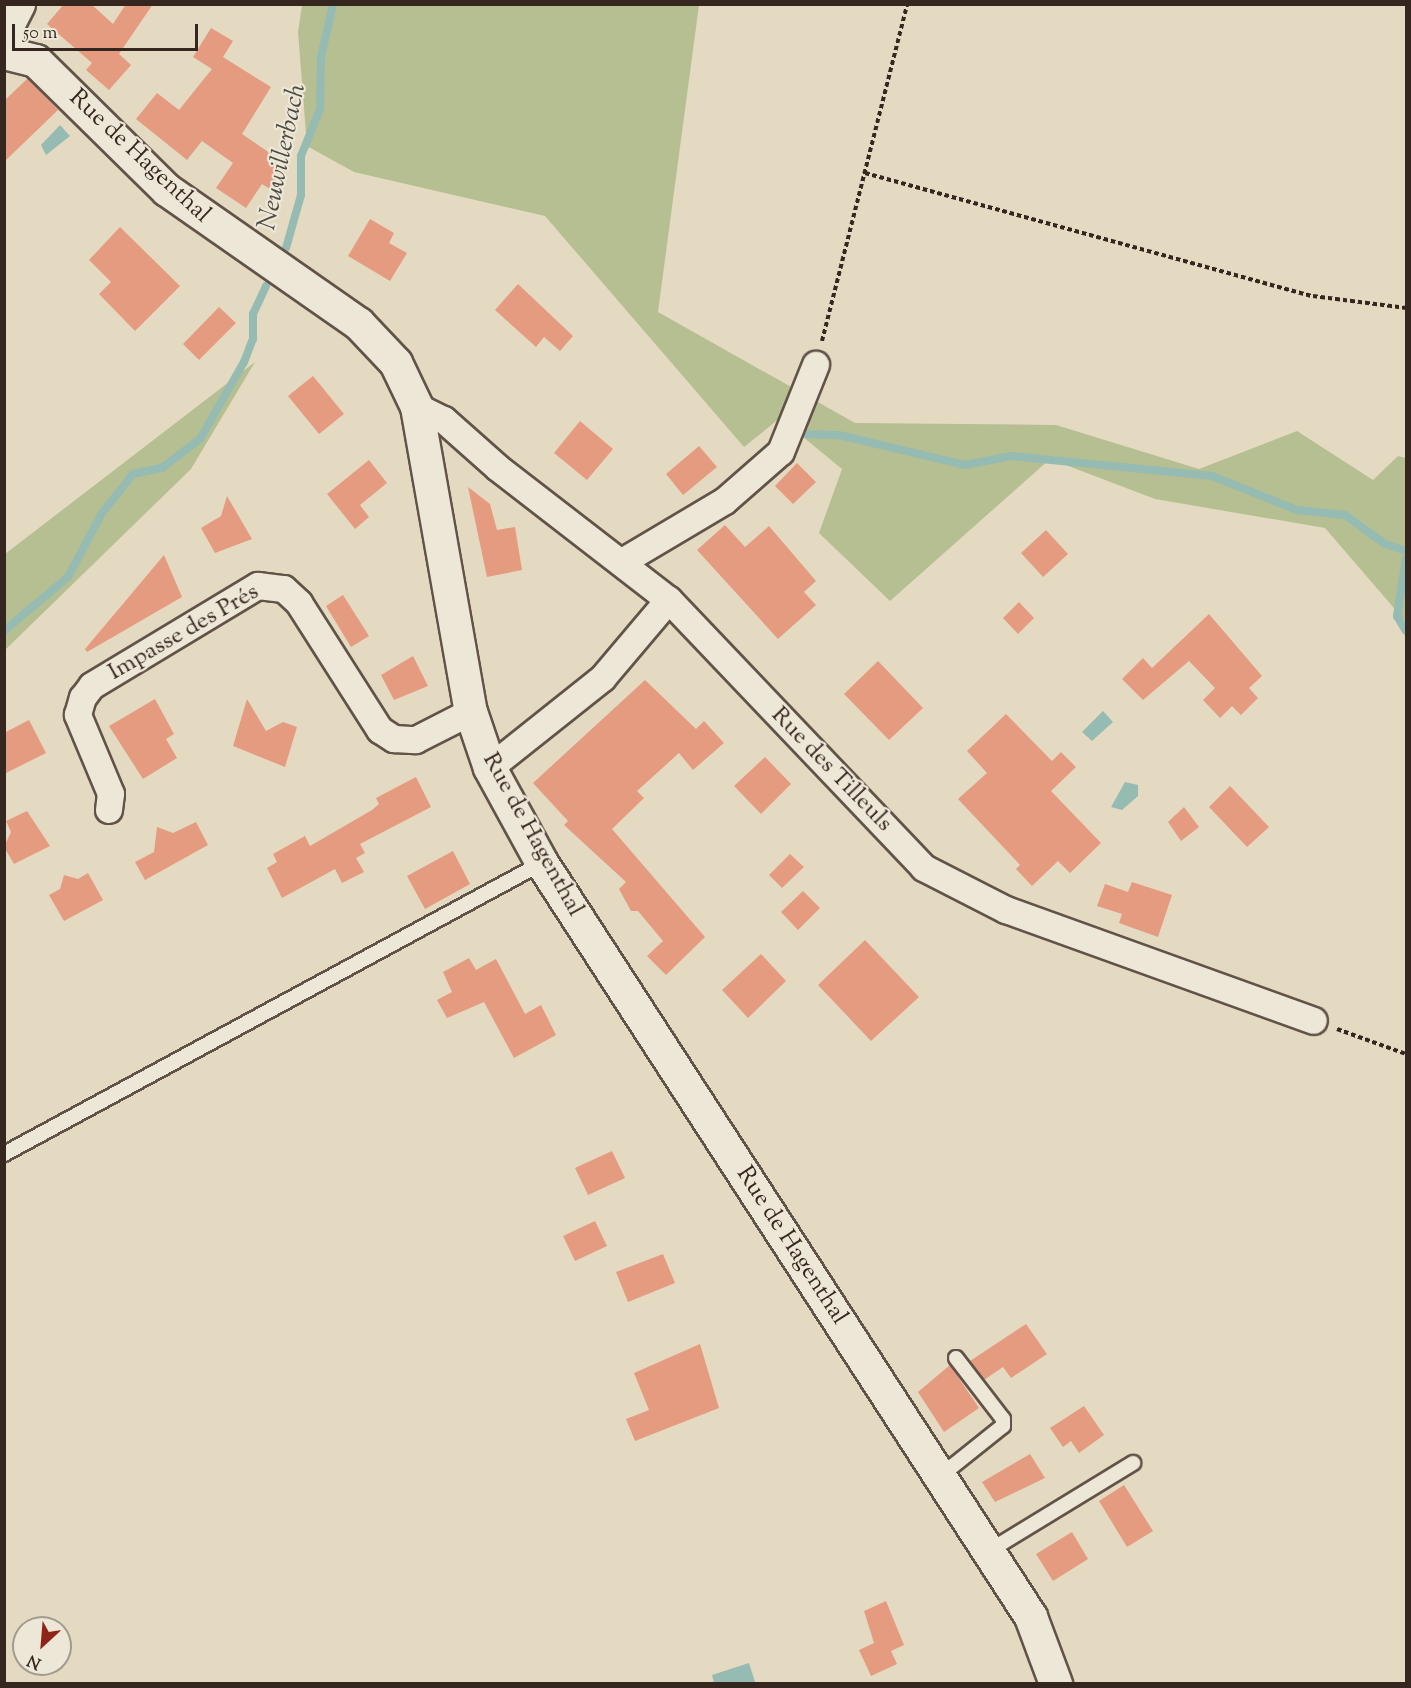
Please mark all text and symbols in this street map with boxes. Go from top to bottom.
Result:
scale bar [15,12,201,50]
text: 50 m [23,21,57,47]
water label: Neuwillerbach [252,81,314,233]
street label: Rue de Hagenthal [62,84,216,230]
street label: Impasse des Prés [104,578,264,688]
street label: Rue des Tilleuls [764,702,898,838]
street label: Rue de Hagenthal [475,748,589,922]
street label: Rue de Hagenthal [729,1162,853,1330]
north arrow [12,1616,72,1676]
text: N [24,1648,46,1674]

